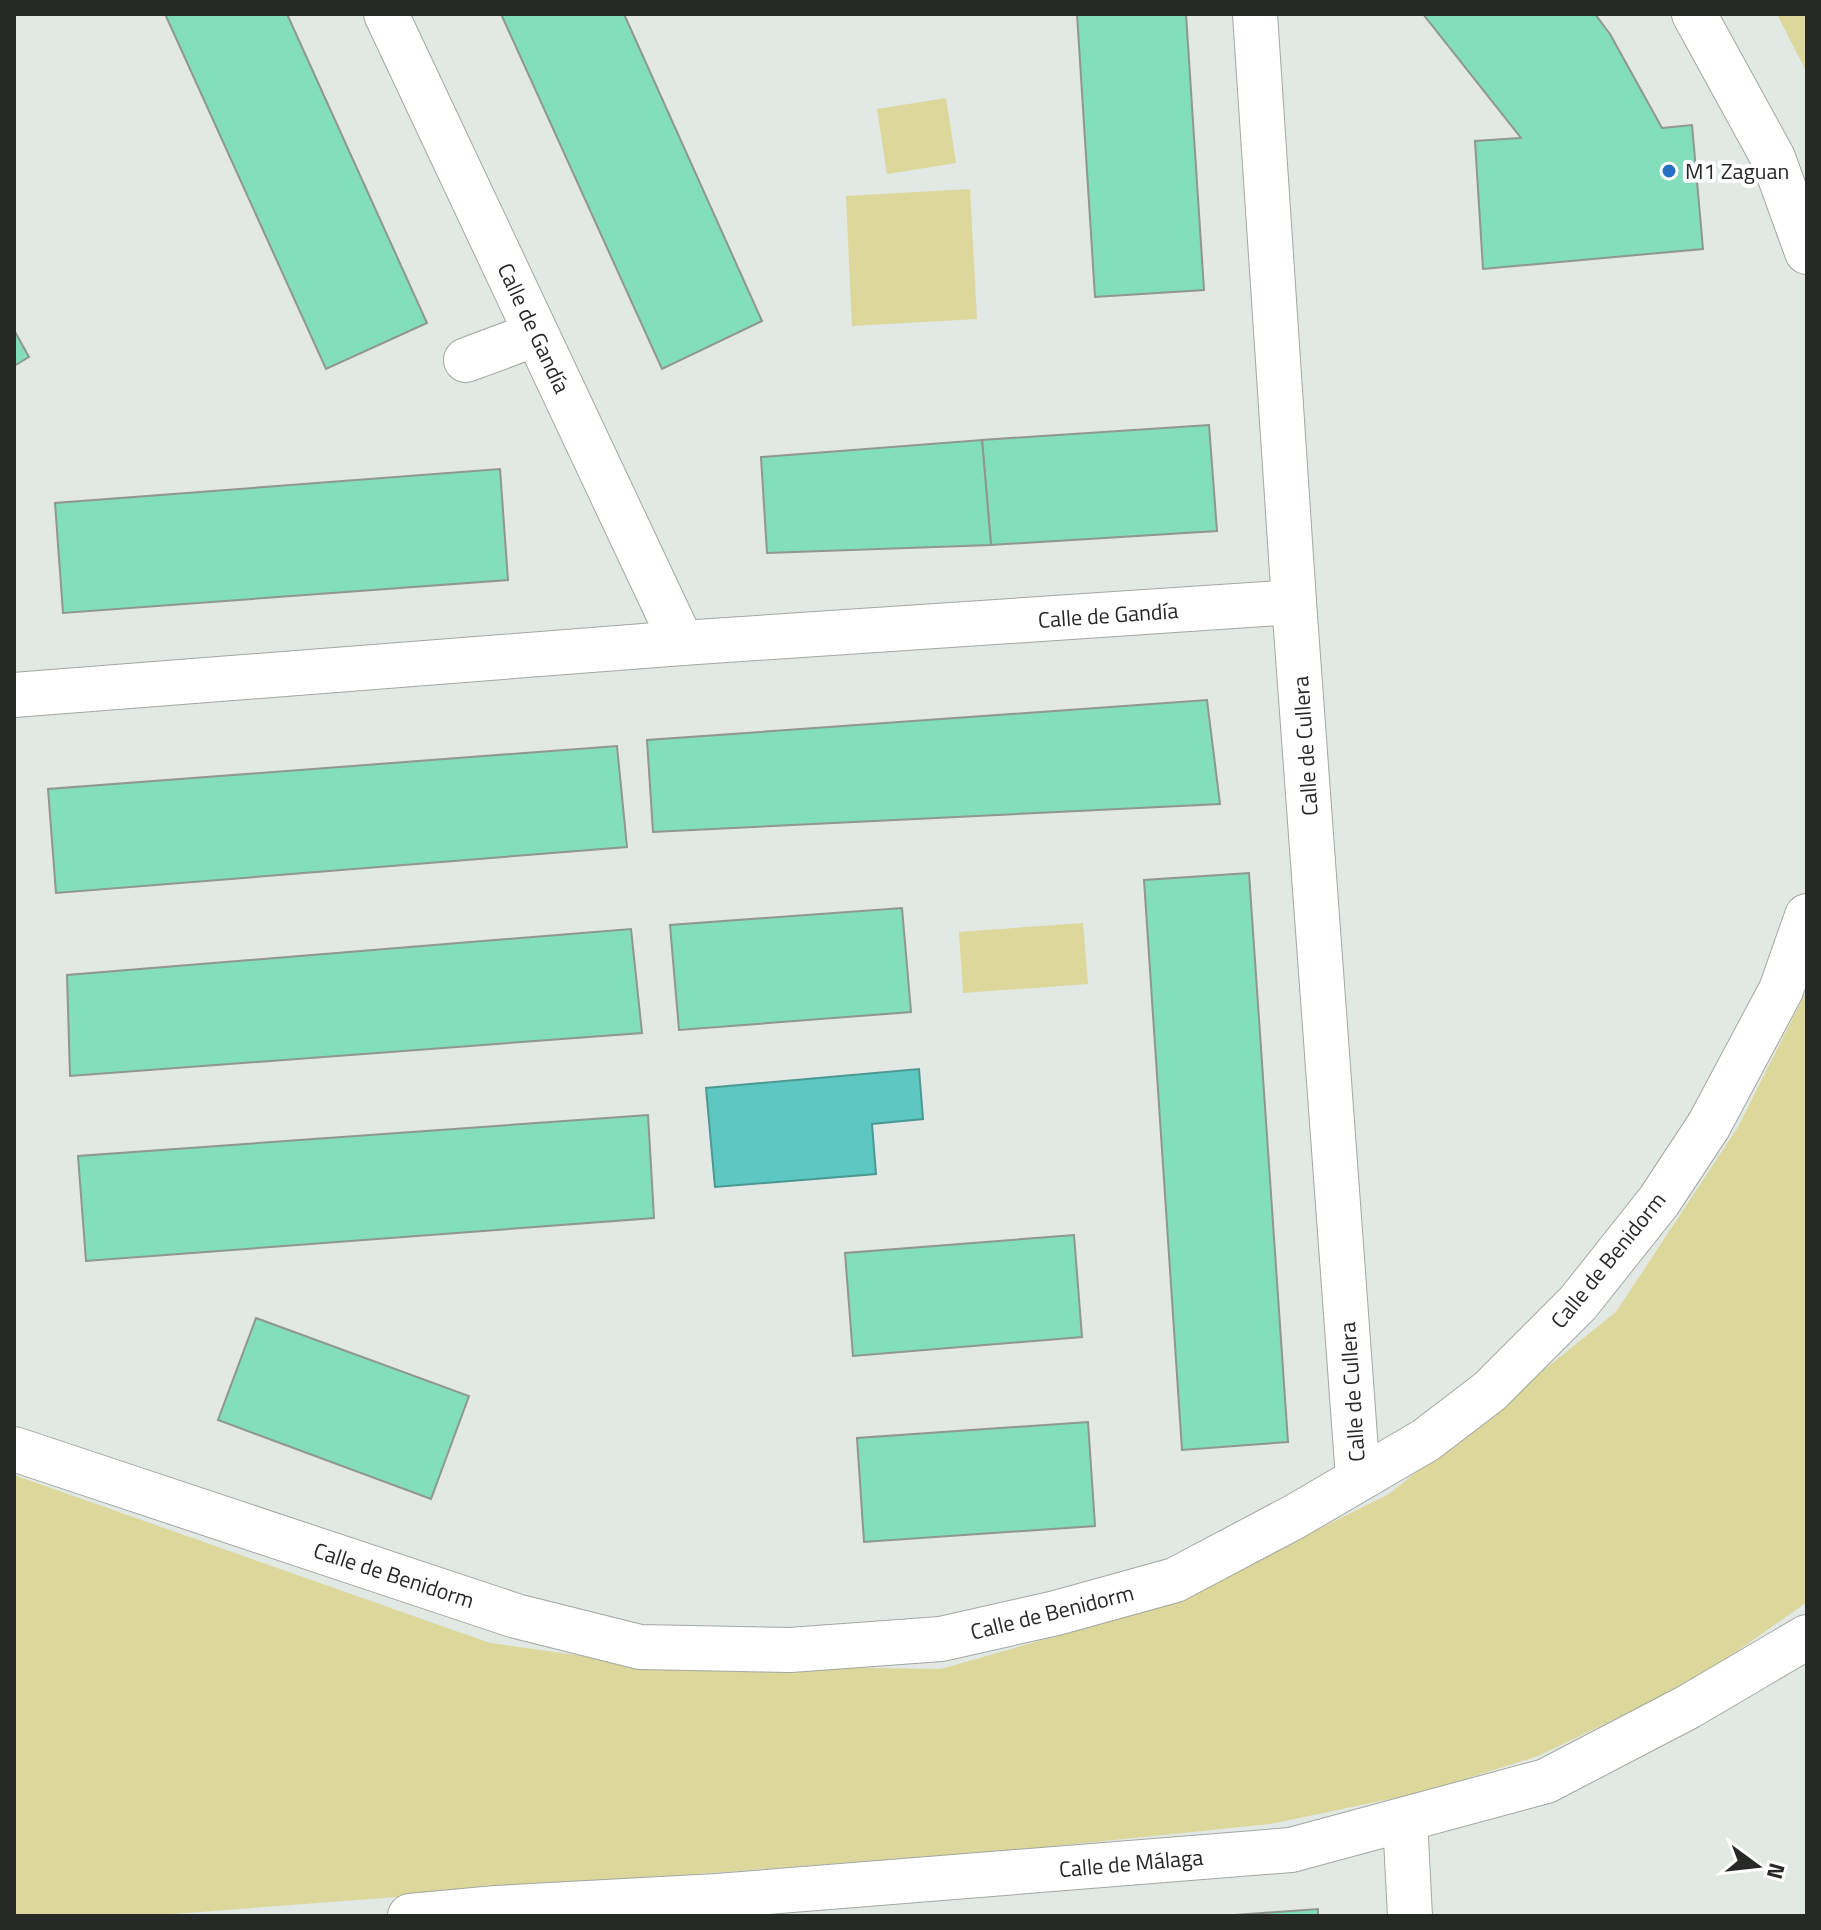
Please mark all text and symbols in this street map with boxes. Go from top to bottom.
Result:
place label: M1 Zaguan [1685,154,1789,188]
marker: M1 Zaguan [1660,162,1678,180]
street label: Calle de Gandía [489,257,579,399]
street label: Calle de Gandía [1037,593,1179,637]
street label: Calle de Cullera [1283,675,1327,817]
street label: Calle de Benidorm [1542,1184,1674,1336]
street label: Calle de Cullera [1330,1321,1374,1463]
street label: Calle de Benidorm [309,1533,479,1617]
street label: Calle de Benidorm [967,1575,1137,1649]
north arrow [1717,1826,1797,1906]
street label: Calle de Málaga [1057,1840,1205,1886]
text: N [1758,1859,1795,1883]

